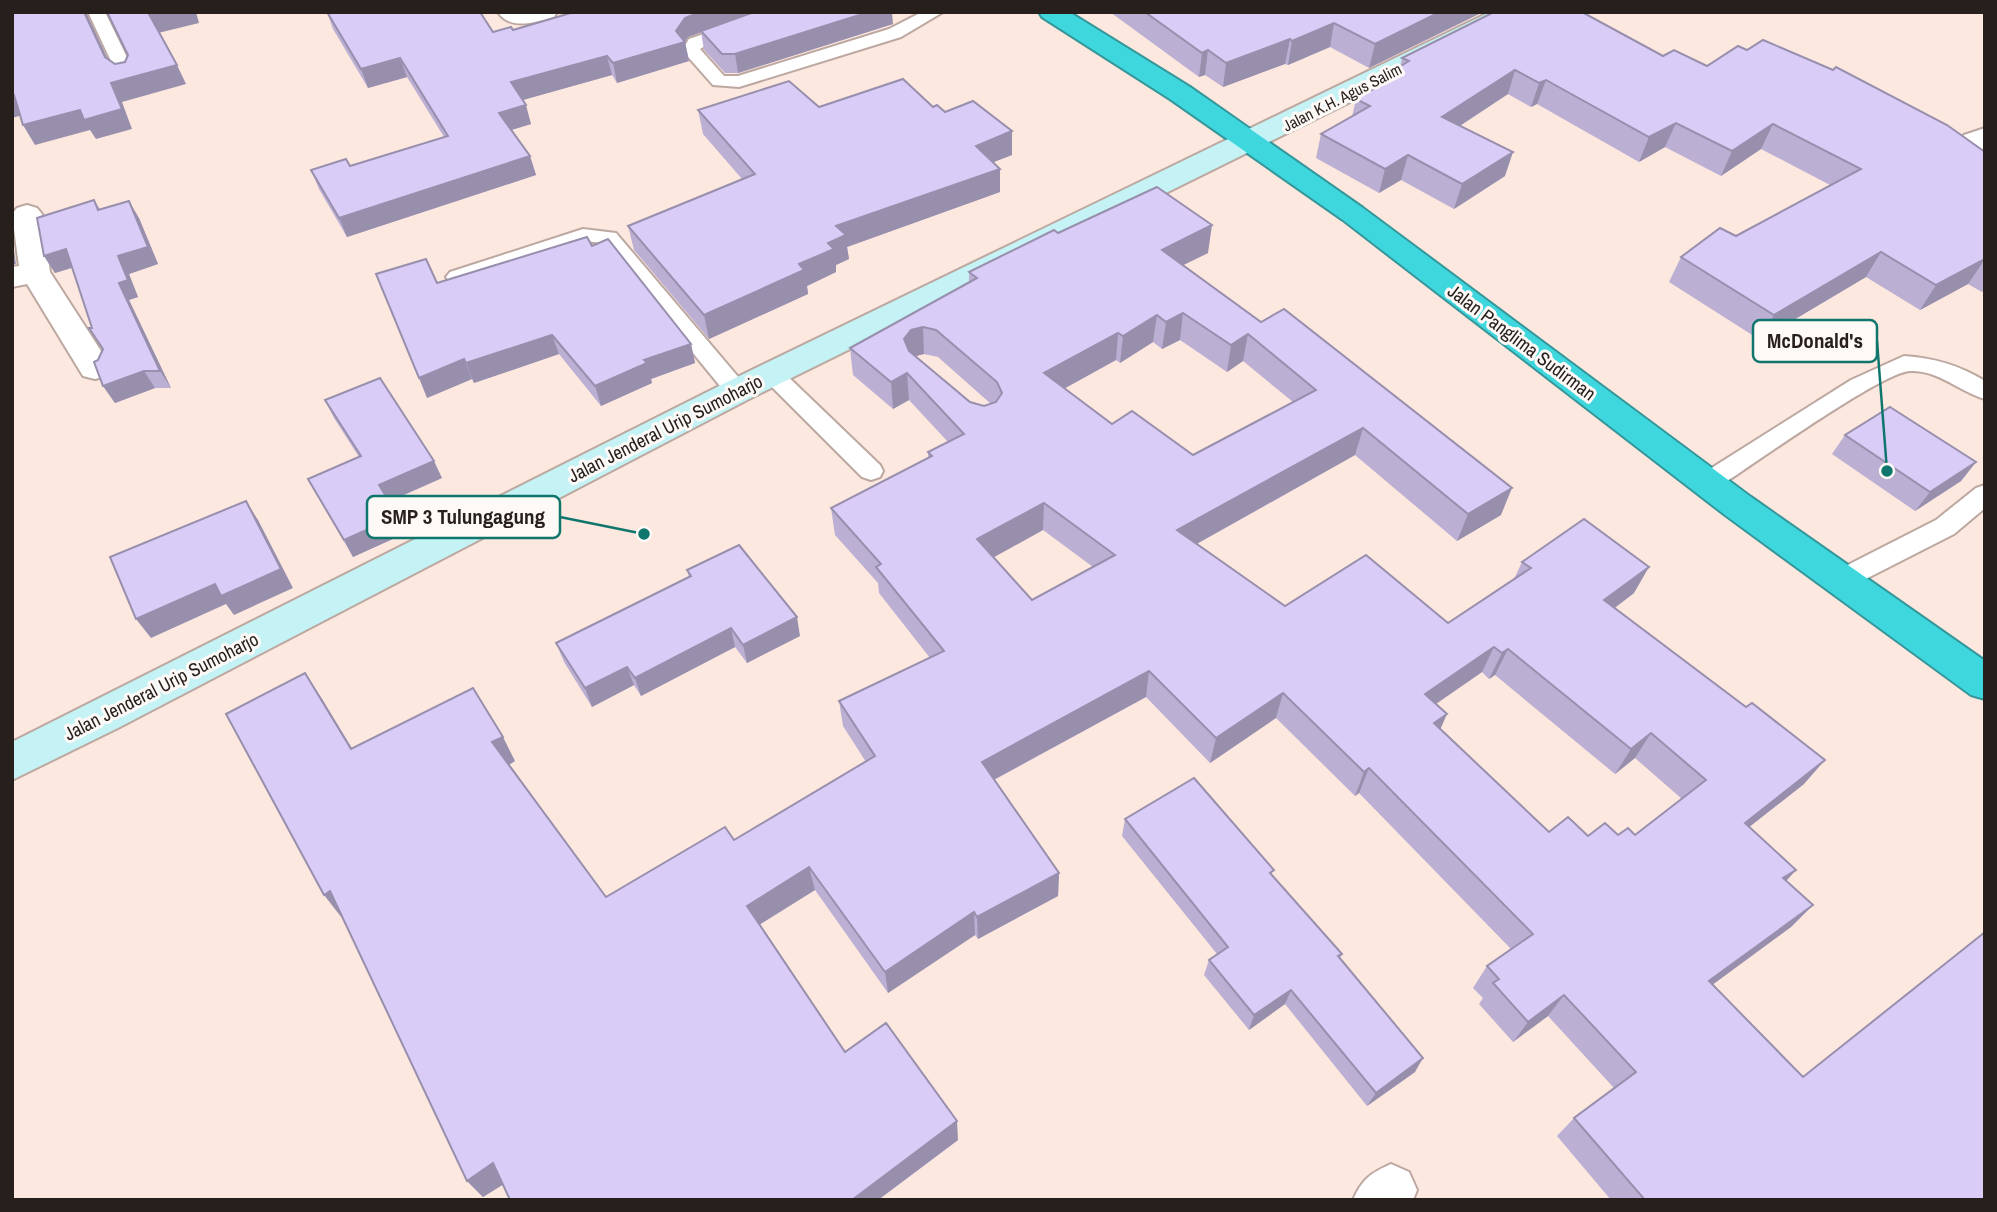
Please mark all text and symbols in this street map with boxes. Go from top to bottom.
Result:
street label: Jalan K.H. Agus Salim [1279,58,1405,136]
street label: Jalan Panglima Sudirman [1443,278,1601,406]
callout: McDonald's [1753,320,1877,362]
text: McDonald's [1767,326,1863,355]
street label: Jalan Jenderal Urip Sumoharjo [563,368,767,488]
callout: SMP 3 Tulungagung [367,496,560,538]
text: SMP 3 Tulungagung [381,502,545,531]
street label: Jalan Jenderal Urip Sumoharjo [59,626,263,746]

